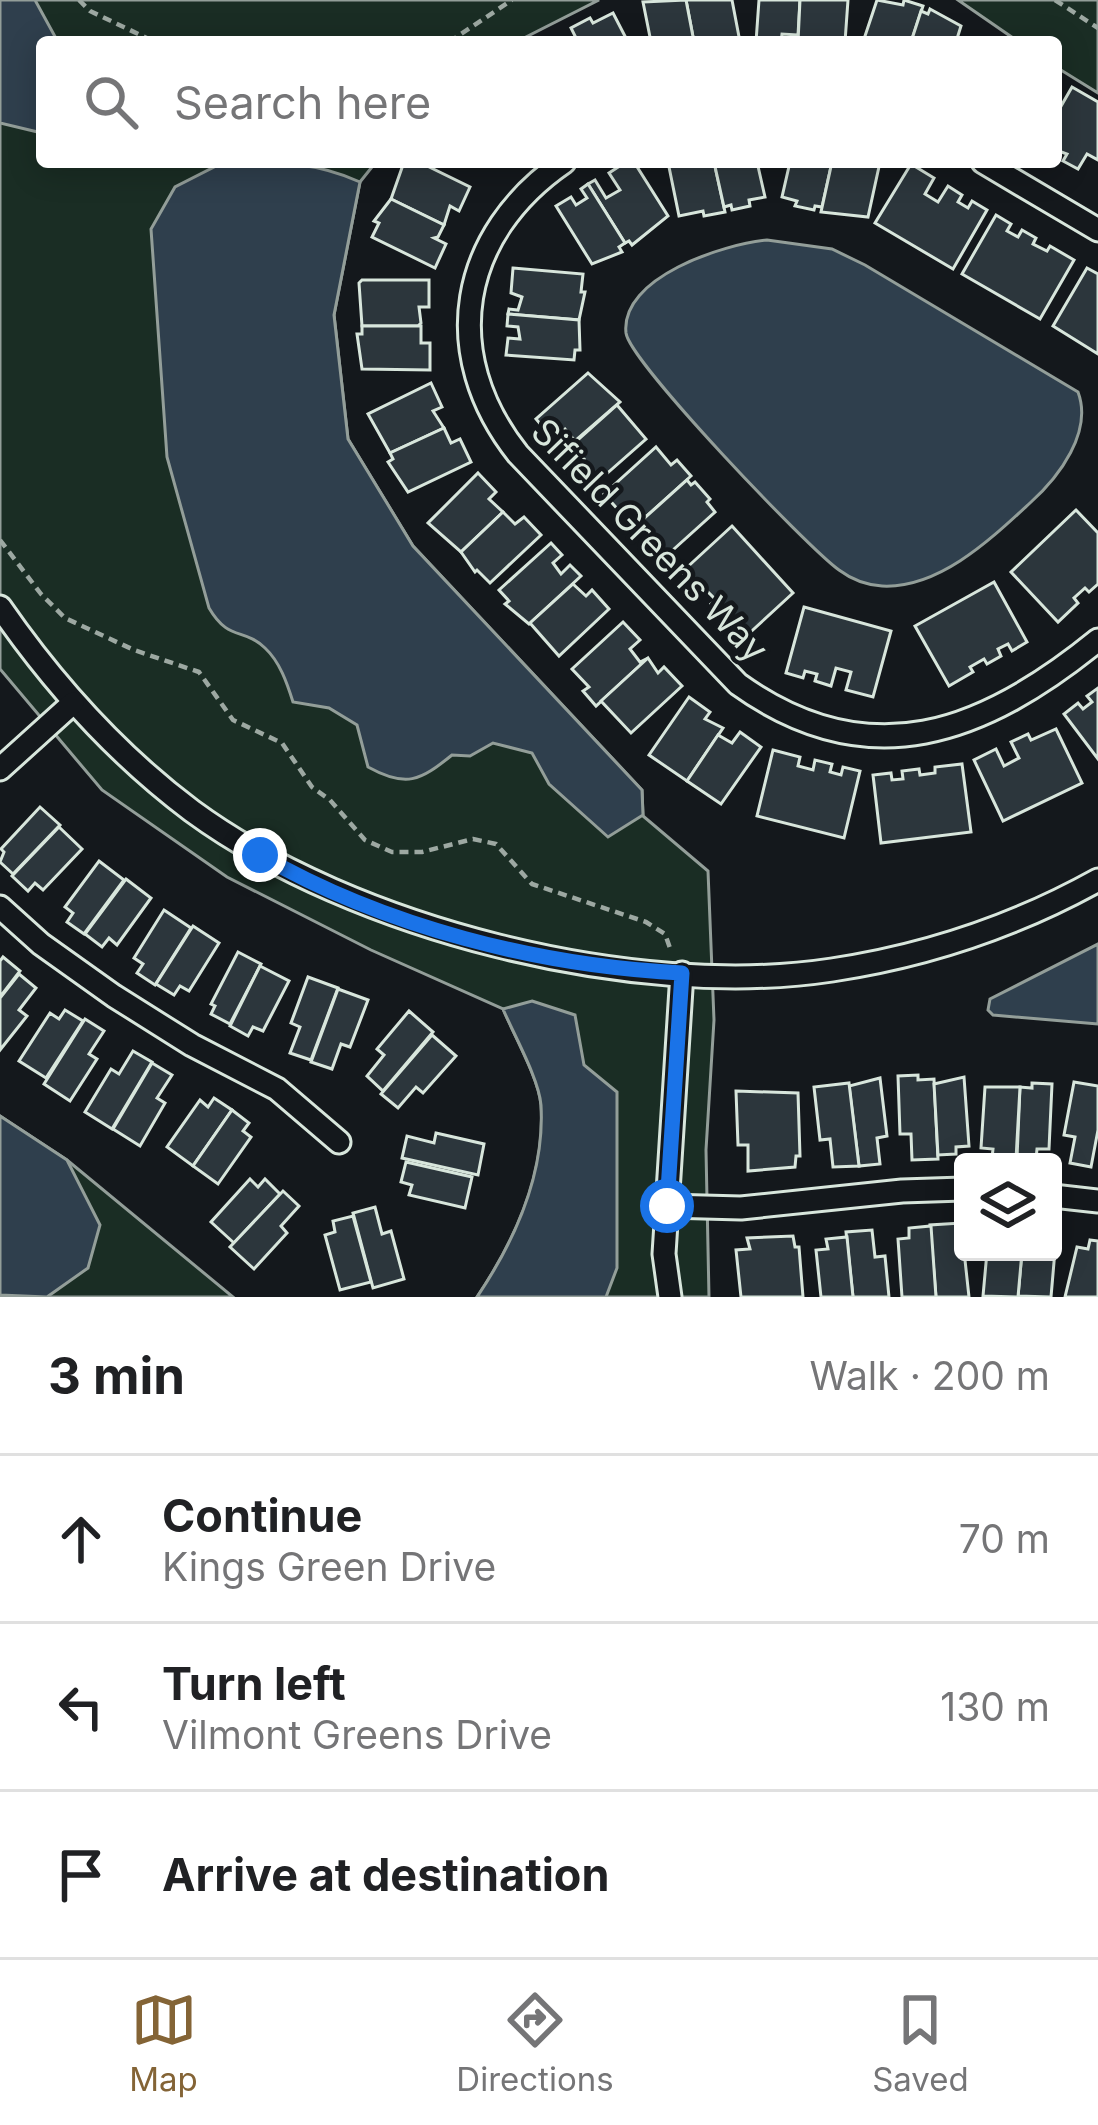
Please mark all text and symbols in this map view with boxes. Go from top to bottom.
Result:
search box [36,36,1062,168]
icon: search [78,69,144,135]
text: Search here [174,75,431,130]
street label: Sifield Greens Way [523,409,777,671]
route end [233,828,287,882]
map controls [954,1153,1062,1261]
button: layers [954,1153,1062,1261]
route start [640,1179,694,1233]
text: 3 min [48,1345,185,1406]
text: Walk · 200 m [810,1352,1050,1399]
text: Continue [162,1488,362,1543]
icon: ahead [48,1506,114,1572]
text: 70 m [959,1515,1050,1562]
text: Kings Green Drive [162,1543,496,1590]
text: Turn left [162,1656,346,1711]
icon: left [48,1674,114,1740]
text: 130 m [940,1683,1050,1730]
text: Vilmont Greens Drive [162,1711,552,1758]
icon: arrive [48,1842,114,1908]
text: Arrive at destination [162,1847,609,1902]
tab: Map [129,1987,198,2099]
tab: Directions [456,1987,614,2099]
tab: Saved [872,1987,969,2099]

